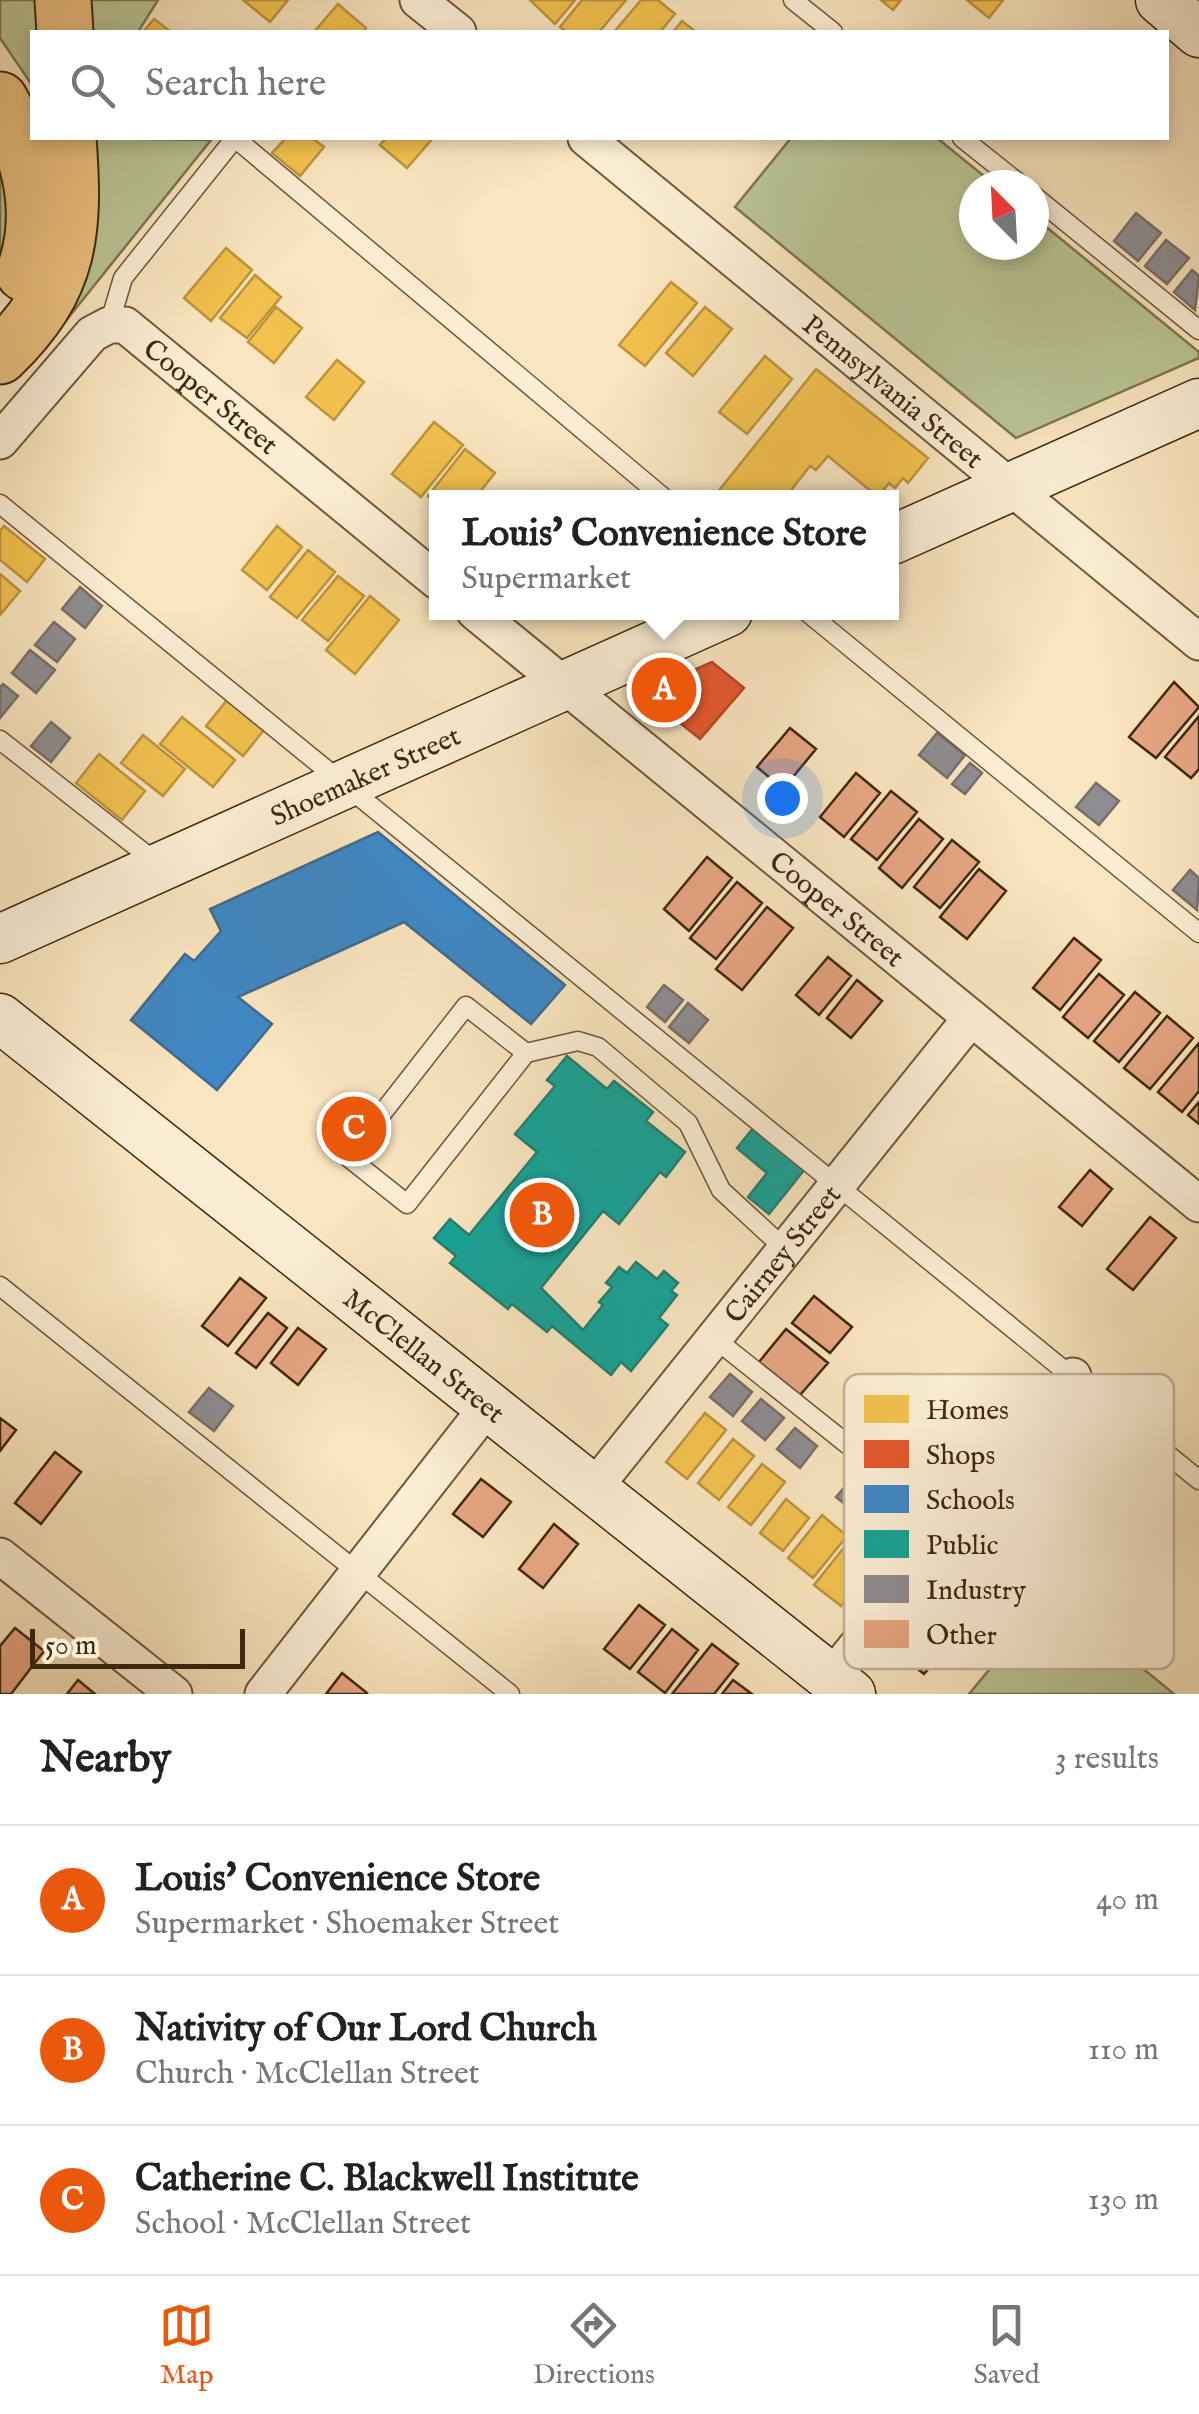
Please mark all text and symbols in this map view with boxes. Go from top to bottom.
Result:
search box [30,30,1169,140]
icon: search [65,58,120,113]
text: Search here [145,61,326,109]
north arrow [959,170,1049,260]
street label: Pennsylvania Street [794,308,990,478]
street label: Cooper Street [135,332,285,464]
popup [429,490,899,620]
text: Louis' Convenience Store [461,511,867,559]
text: Supermarket [461,559,631,600]
pin: A [632,652,696,728]
street label: Shoemaker Street [265,719,467,835]
your location [757,773,808,824]
street label: Cooper Street [761,845,911,976]
pin: C [322,1092,386,1166]
pin: B [510,1178,574,1252]
street label: Cairney Street [718,1179,850,1331]
street label: McClellan Street [335,1282,511,1432]
legend [844,1374,1174,1669]
text: Homes [926,1394,1009,1429]
text: Shops [926,1439,995,1474]
text: Schools [926,1484,1015,1519]
text: Public [926,1529,999,1564]
text: Industry [926,1574,1026,1609]
text: Other [926,1619,997,1654]
scale bar [30,1624,245,1668]
text: 50 m [45,1629,97,1664]
text: Nearby [40,1733,171,1786]
text: 3 results [1055,1739,1159,1780]
text: Louis' Convenience Store [135,1856,540,1904]
text: A [62,1880,83,1921]
text: 40 m [1096,1880,1159,1921]
text: Supermarket · Shoemaker Street [135,1904,559,1945]
text: Nativity of Our Lord Church [135,2006,597,2054]
text: B [62,2030,83,2071]
text: 110 m [1088,2030,1159,2071]
text: Church · McClellan Street [135,2054,480,2095]
text: Catherine C. Blackwell Institute [135,2156,639,2204]
text: C [61,2180,84,2221]
text: 130 m [1088,2180,1159,2221]
text: School · McClellan Street [135,2204,471,2245]
tab: Map [159,2298,214,2393]
tab: Directions [533,2298,655,2393]
tab: Saved [973,2298,1040,2393]

